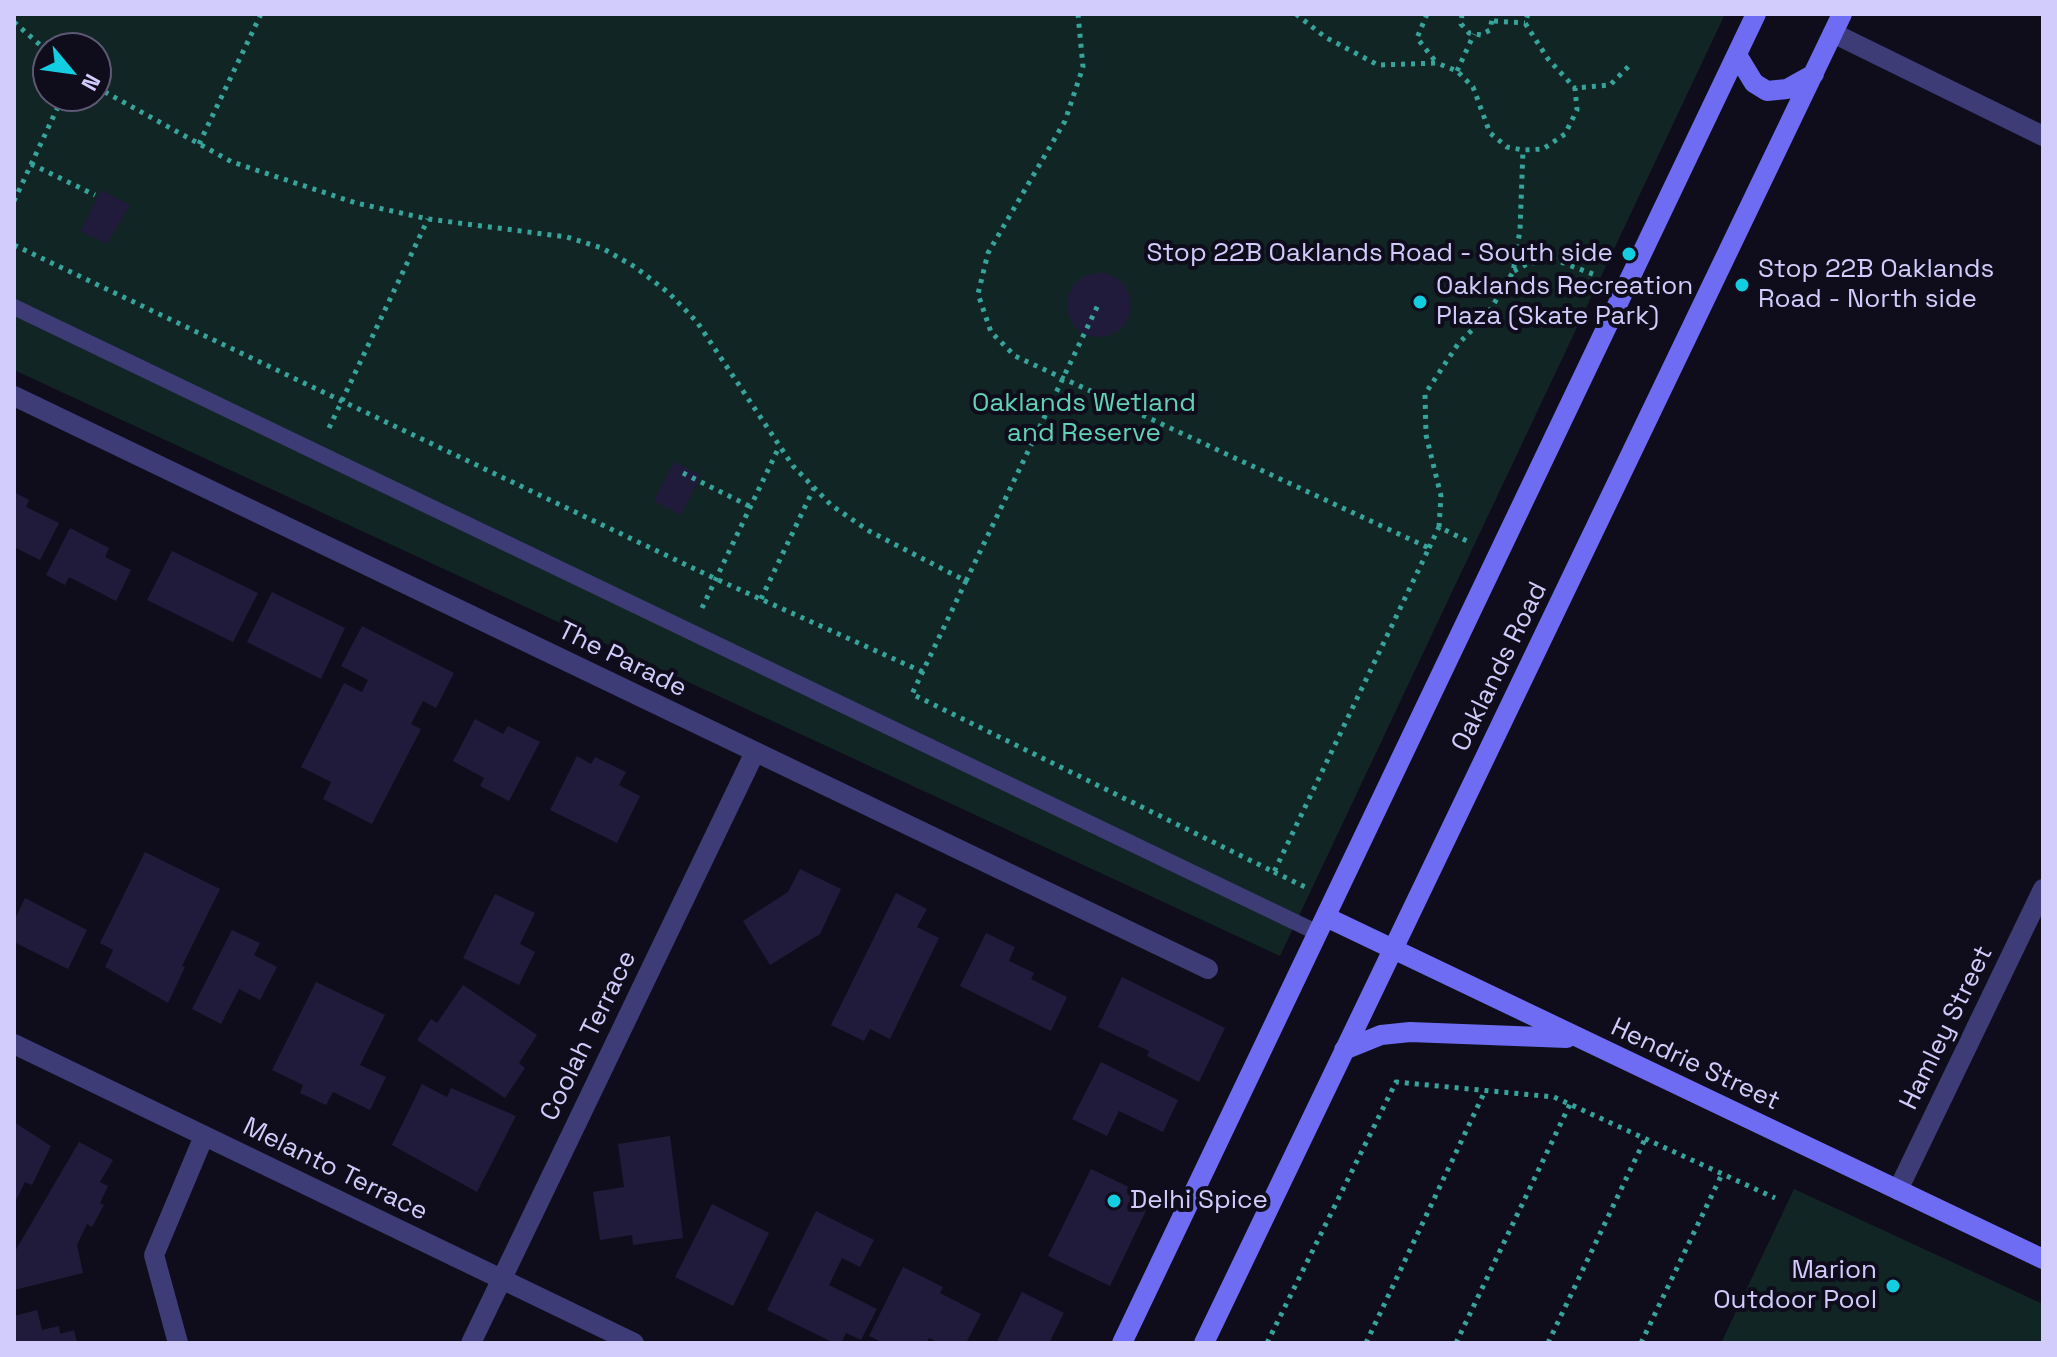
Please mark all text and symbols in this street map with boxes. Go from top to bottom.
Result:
north arrow [32,32,112,112]
text: N [75,69,107,96]
place label: Stop 22B Oaklands Road - South side [1146,238,1613,270]
marker: Stop 22B Oaklands Road - South side [1620,245,1638,263]
place label: Stop 22B Oaklands Road - North side [1758,254,1994,316]
place label: Oaklands Recreation Plaza (Skate Park) [1436,271,1693,332]
marker: Stop 22B Oaklands Road - North side [1733,276,1751,294]
marker: Oaklands Recreation Plaza (Skate Park) [1411,293,1429,311]
park label: Oaklands Wetland and Reserve [972,388,1196,450]
street label: Oaklands Road [1446,577,1554,757]
street label: The Parade [552,615,692,705]
street label: Hamley Street [1894,941,2000,1115]
street label: Coolah Terrace [534,946,644,1126]
street label: Hendrie Street [1606,1012,1784,1118]
street label: Melanto Terrace [237,1112,433,1228]
place label: Delhi Spice [1130,1185,1268,1217]
marker: Delhi Spice [1105,1192,1123,1210]
place label: Marion Outdoor Pool [1713,1255,1877,1316]
marker: Marion Outdoor Pool [1884,1277,1902,1295]

